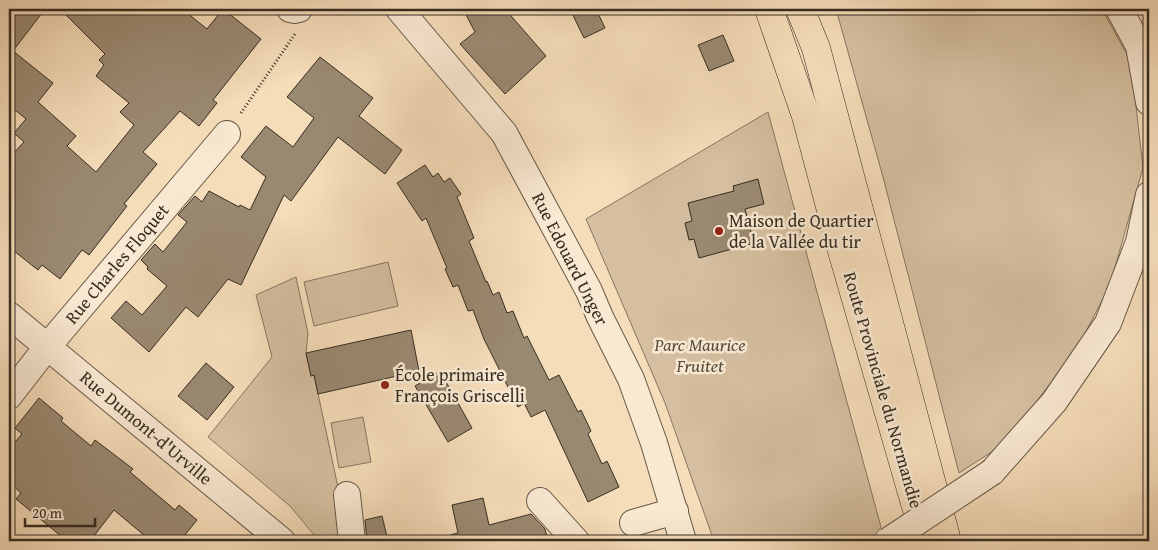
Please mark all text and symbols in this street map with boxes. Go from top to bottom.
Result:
street label: Rue Edouard Unger [525,187,616,331]
street label: Rue Charles Floquet [58,197,176,330]
place label: Maison de Quartier de la Vallée du tir [729,207,874,255]
marker: Maison de Quartier de la Vallée du tir [713,225,725,237]
street label: Route Provinciale du Normandie [837,268,930,511]
park label: Parc Maurice Fruitet [653,331,746,379]
place label: École primaire François Griscelli [395,361,525,409]
street label: Rue Dumont-d'Urville [74,364,219,491]
marker: École primaire François Griscelli [379,379,391,391]
scale bar [25,495,95,527]
text: 20 m [32,502,63,523]

